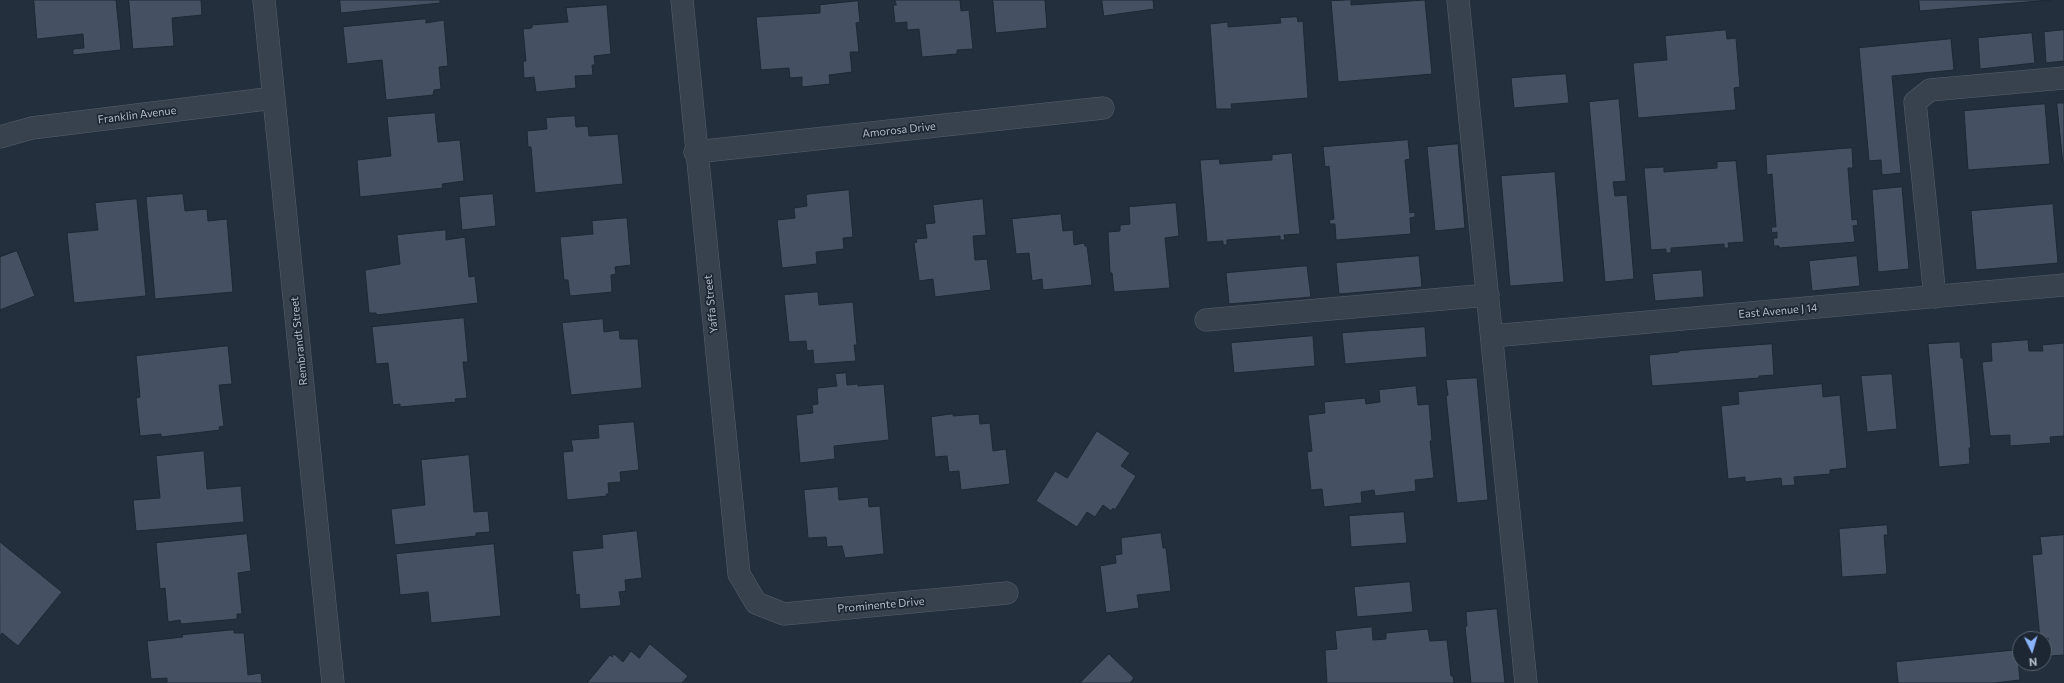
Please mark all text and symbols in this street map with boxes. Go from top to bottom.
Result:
street label: Franklin Avenue [97,104,177,126]
street label: Amorosa Drive [862,120,936,140]
street label: Yaffa Street [701,274,721,334]
street label: Rembrandt Street [288,296,310,386]
street label: East Avenue J 14 [1738,301,1818,321]
street label: Prominente Drive [837,595,925,615]
north arrow [2012,631,2052,671]
text: N [2028,656,2038,669]

